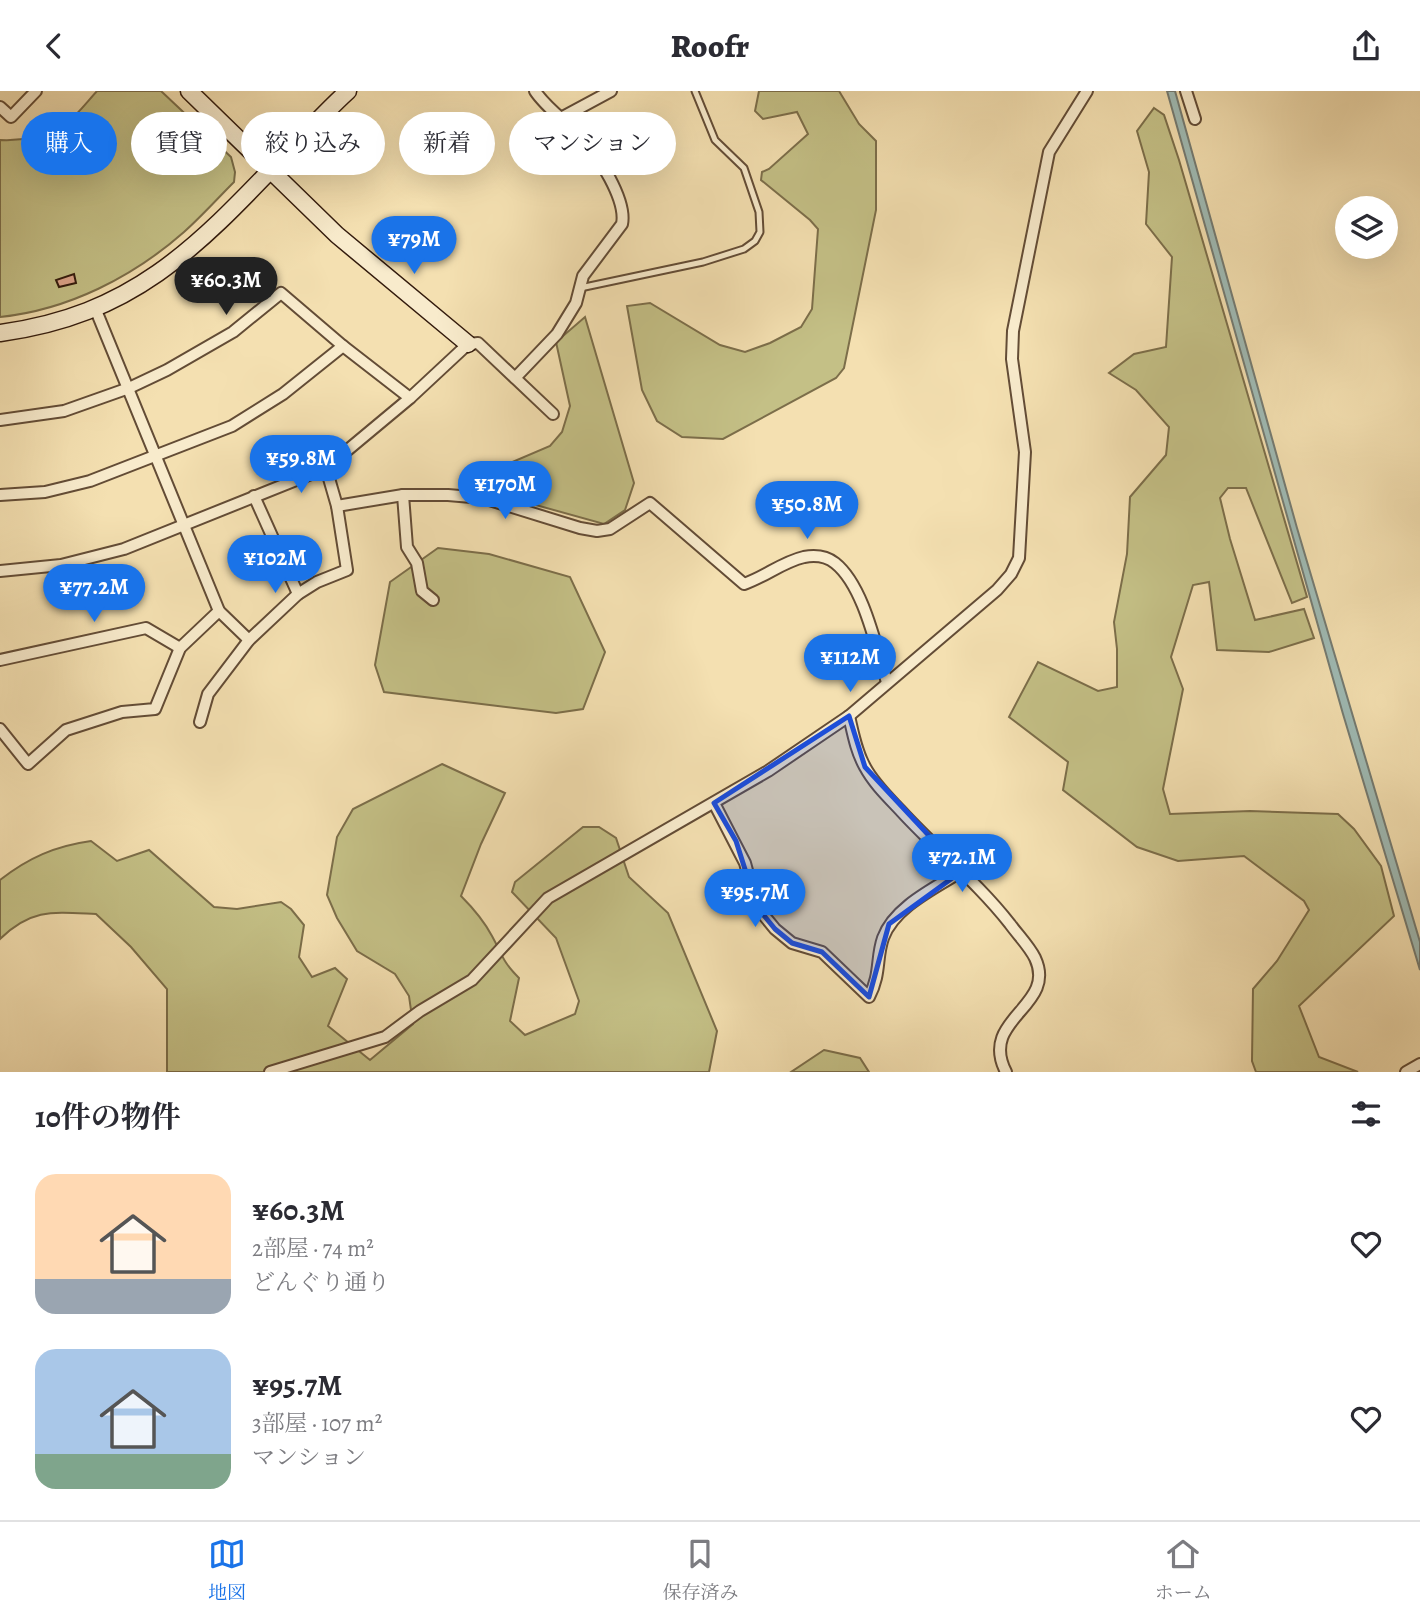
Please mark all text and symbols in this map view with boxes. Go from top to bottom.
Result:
text: Roofr [671,24,749,68]
icon: back [35,27,73,65]
icon: share [1347,27,1385,65]
chip: 購入 [21,112,117,175]
chip: 賃貸 [131,112,227,175]
chip: 絞り込み [241,112,385,175]
chip: 新着 [399,112,495,175]
chip: マンション [509,112,676,175]
map controls [1335,196,1398,259]
button: layers [1335,196,1398,259]
pin: ¥79M [373,216,455,276]
text: ¥79M [387,223,441,254]
pin: ¥60.3M [169,257,283,317]
text: ¥60.3M [190,264,262,295]
pin: ¥59.8M [244,435,358,495]
text: ¥59.8M [266,442,336,473]
pin: ¥170M [456,461,554,521]
text: ¥170M [474,468,536,499]
pin: ¥50.8M [750,482,864,541]
text: ¥50.8M [771,488,843,519]
pin: ¥102M [226,535,324,595]
text: ¥102M [243,542,307,573]
pin: ¥77.2M [37,565,151,624]
text: ¥77.2M [59,571,129,602]
pin: ¥112M [801,635,899,694]
text: ¥112M [820,641,880,672]
pin: ¥72.1M [905,835,1019,894]
text: ¥72.1M [928,841,996,872]
pin: ¥95.7M [698,869,812,929]
text: ¥95.7M [720,876,790,907]
icon: filters [1347,1095,1385,1133]
text: 10件の物件 [35,1097,181,1137]
text: ¥60.3M [252,1190,345,1230]
icon: home [91,1202,175,1286]
icon: heart [1347,1225,1385,1263]
text: 2部屋 · 74 m² [252,1233,374,1264]
text: どんぐり通り [252,1267,390,1298]
text: ¥95.7M [252,1365,342,1405]
icon: home [91,1377,175,1461]
icon: heart [1347,1400,1385,1438]
text: 3部屋 · 107 m² [252,1408,382,1439]
text: マンション [252,1442,366,1473]
tab: 地図 [208,1535,246,1606]
tab: 保存済み [662,1535,739,1606]
tab: ホーム [1155,1535,1212,1606]

